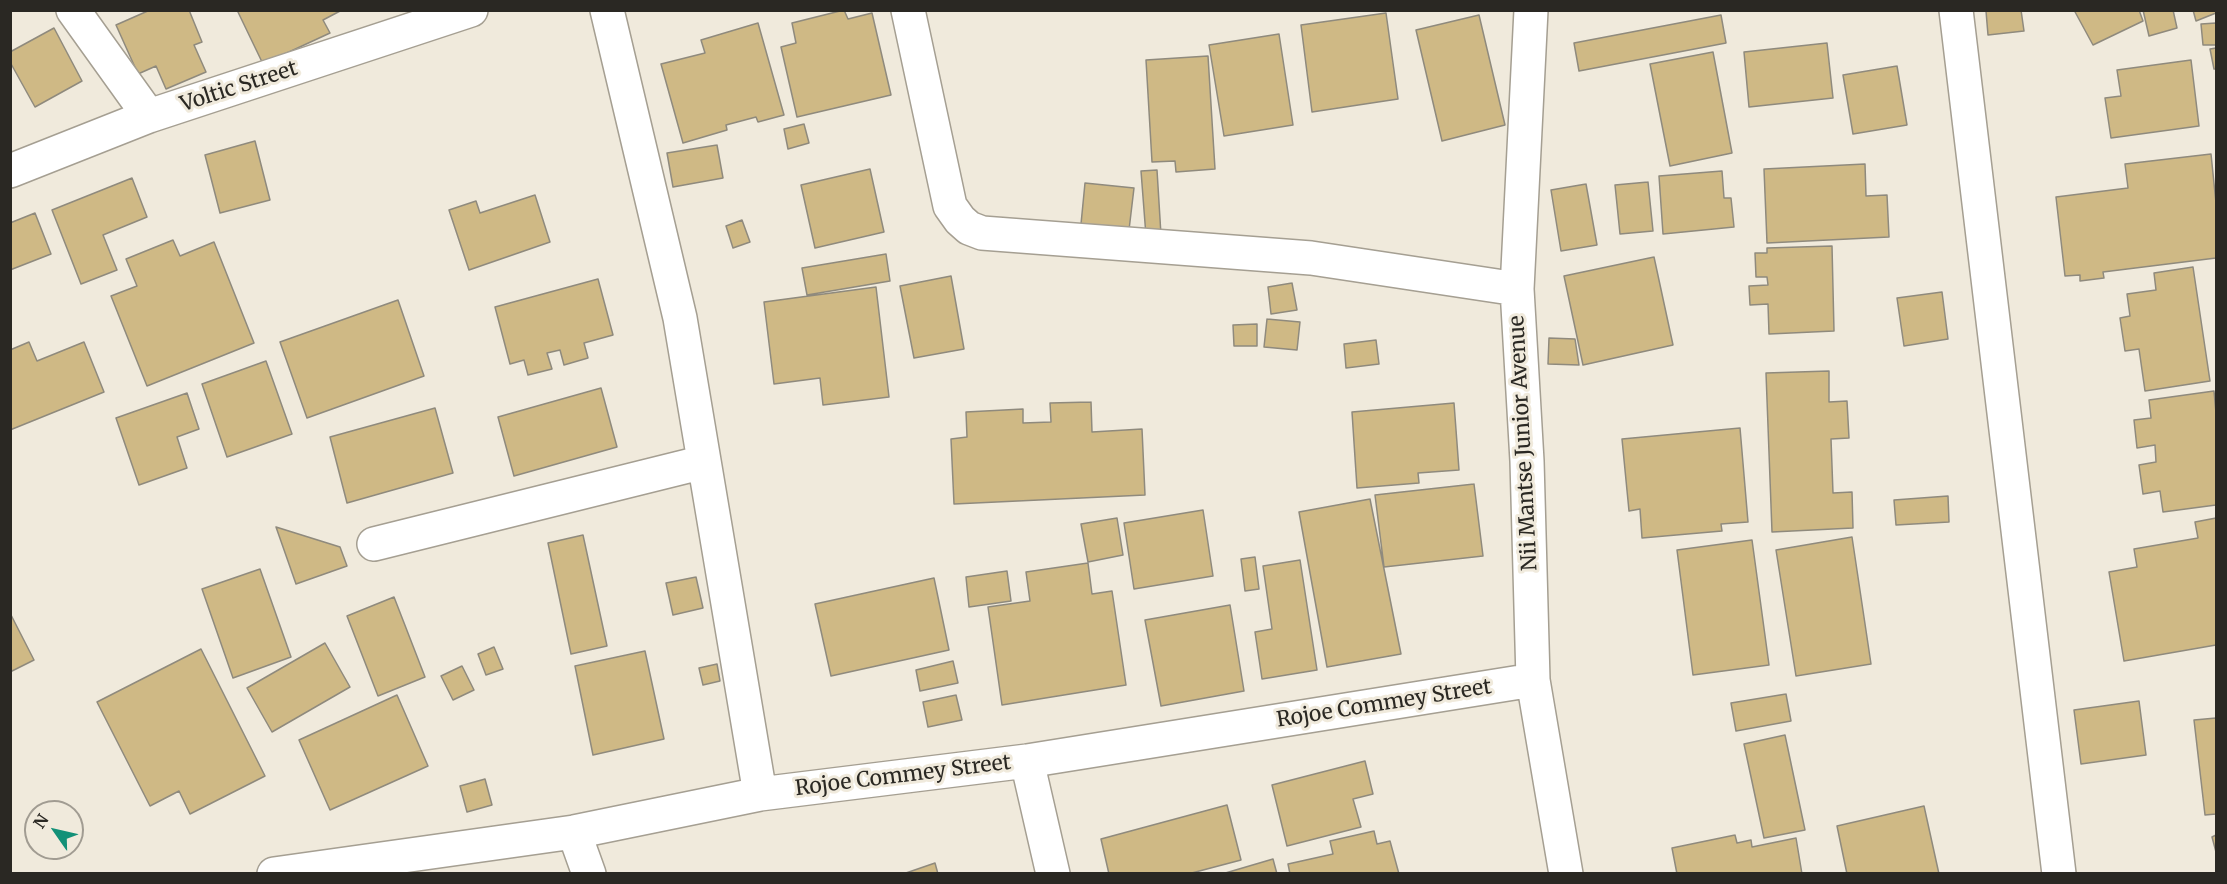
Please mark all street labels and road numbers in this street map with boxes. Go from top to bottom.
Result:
street label: Voltic Street [177,56,301,118]
street label: Nii Mantse Junior Avenue [1505,315,1543,571]
street label: Rojoe Commey Street [1275,675,1493,733]
street label: Rojoe Commey Street [794,750,1012,802]

